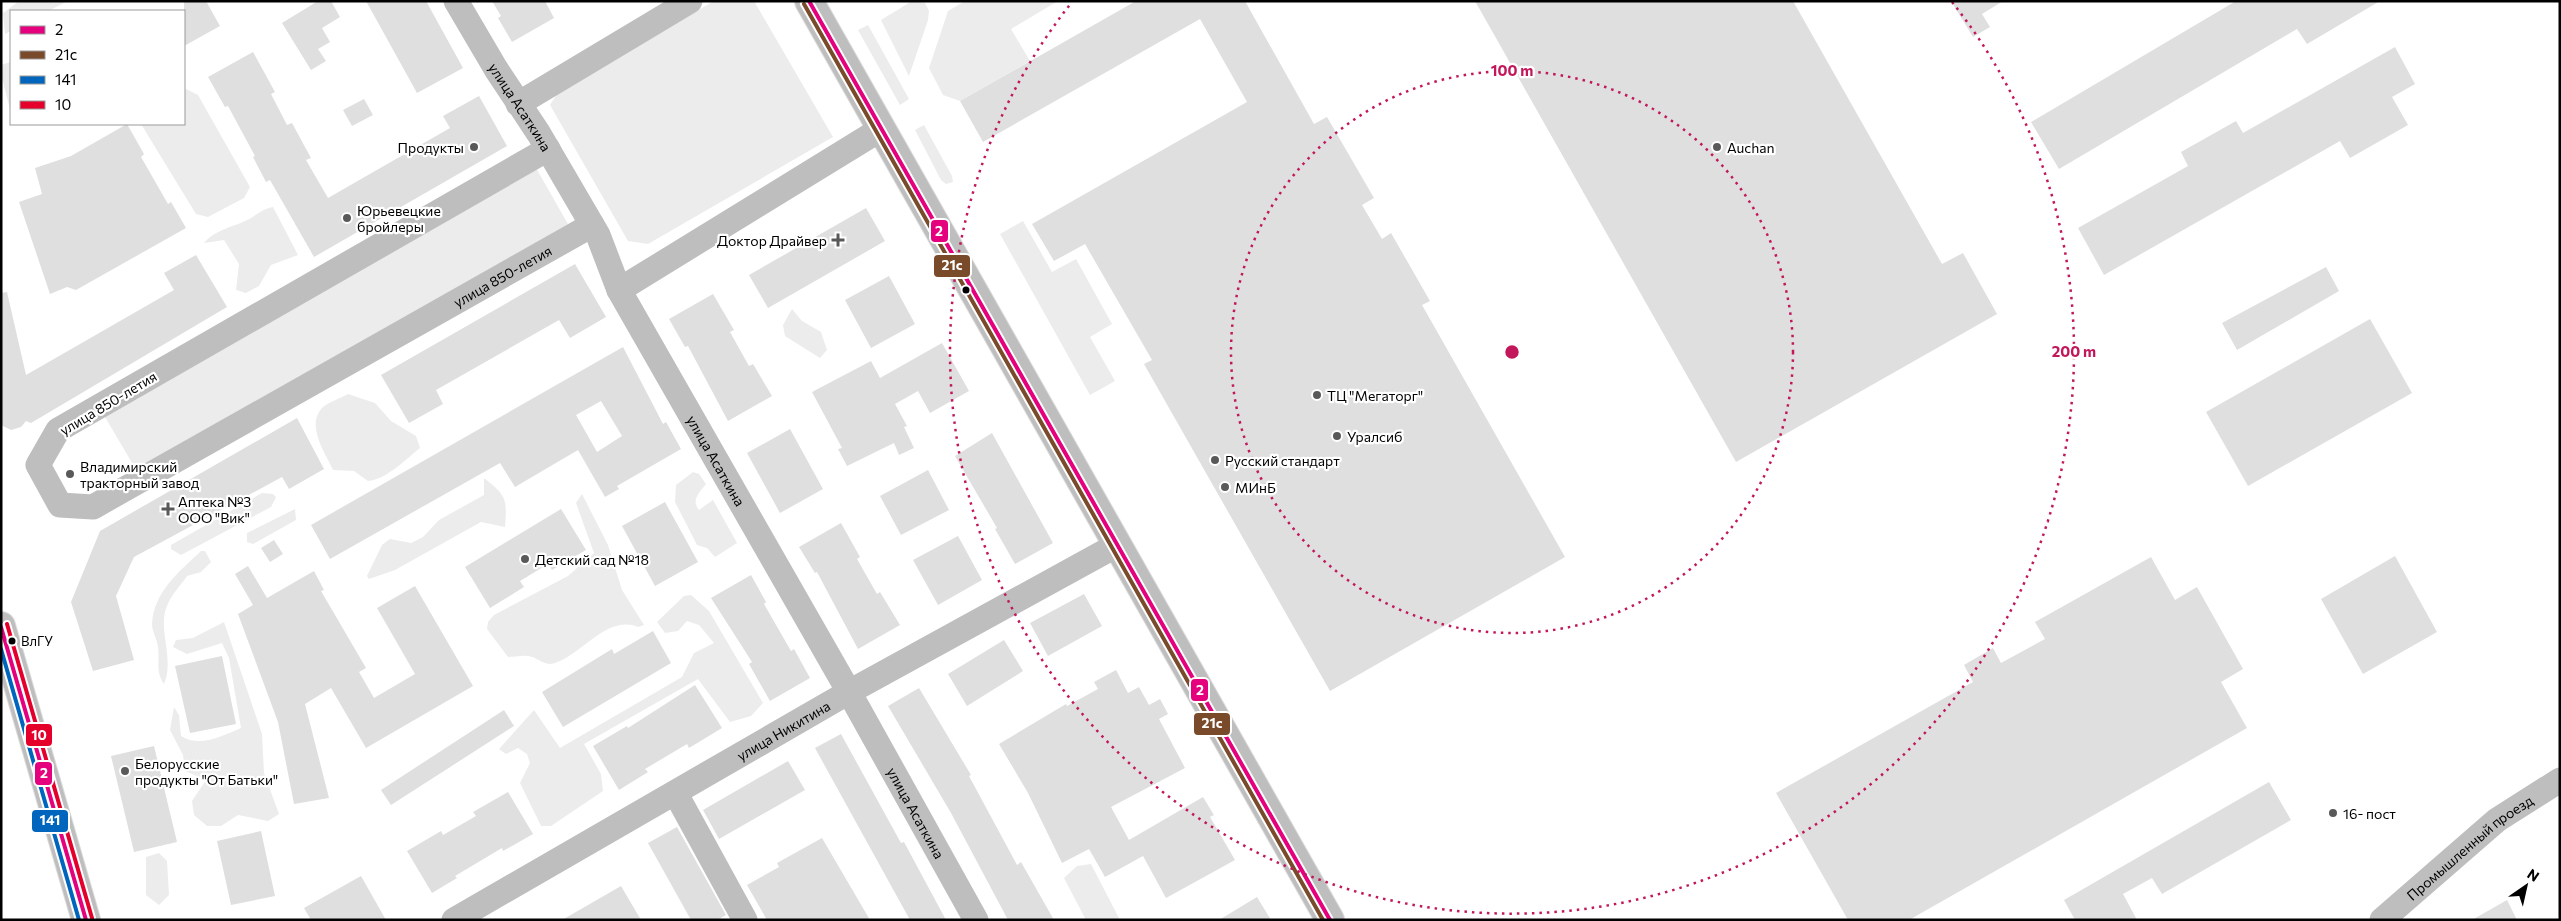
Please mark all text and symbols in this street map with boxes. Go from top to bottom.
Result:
legend [10,10,185,125]
text: 2 [55,20,63,38]
text: 21с [55,45,77,63]
street label: улица Асаткина [486,60,555,154]
text: 100 m [1491,61,1533,79]
text: 141 [55,70,76,88]
text: 10 [55,95,71,113]
place label: Продукты [398,139,464,156]
place label: Auchan [1727,139,1775,156]
marker: Продукты [468,141,480,153]
marker: Auchan [1711,141,1723,153]
place label: Юрьевецкие бройлеры [357,202,441,235]
marker: Юрьевецкие бройлеры [341,212,353,224]
line badge: 2 [930,219,949,243]
text: 2 [935,222,943,239]
place label: Доктор Драйвер [717,232,827,249]
marker: Доктор Драйвер [831,233,845,247]
street label: улица 850-летия [450,241,554,310]
line badge: 21с [933,254,971,278]
text: 21с [941,256,963,273]
unlabelled marker [961,285,971,295]
text: 200 m [2052,342,2096,360]
centre of rings [1503,343,1521,361]
street label: улица 850-летия [56,367,160,439]
place label: ТЦ "Мегаторг" [1327,387,1423,404]
marker: ТЦ "Мегаторг" [1311,389,1323,401]
street label: улица Асаткина [684,412,749,509]
place label: Уралсиб [1347,428,1403,445]
marker: Уралсиб [1331,430,1343,442]
place label: Русский стандарт [1225,452,1340,469]
marker: Русский стандарт [1209,454,1221,466]
place label: Владимирский тракторный завод [80,458,199,491]
marker: Владимирский тракторный завод [64,468,76,480]
place label: МИнБ [1235,479,1276,496]
marker: МИнБ [1219,481,1231,493]
place label: Аптека №3 ООО "Вик" [178,493,251,526]
marker: Аптека №3 ООО "Вик" [162,503,174,515]
place label: Детский сад №18 [535,551,649,568]
marker: Детский сад №18 [519,553,531,565]
place label: ВлГУ [21,633,53,649]
marker: ВлГУ [7,636,17,646]
line badge: 2 [1190,678,1209,702]
text: 2 [1196,681,1204,698]
street label: улица Никитина [733,696,833,764]
line badge: 21с [1193,712,1231,736]
text: 21с [1201,714,1223,731]
line badge: 10 [25,723,53,747]
text: 10 [31,726,47,743]
place label: Белорусские продукты "От Батьки" [135,755,278,788]
line badge: 2 [34,761,53,786]
text: 2 [40,764,48,781]
street label: улица Асаткина [884,764,948,861]
marker: Белорусские продукты "От Батьки" [119,765,131,777]
street label: Промышленный проезд [2403,791,2536,903]
place label: 16- пост [2343,805,2396,822]
marker: 16- пост [2327,807,2339,819]
line badge: 141 [31,809,69,833]
text: 141 [40,811,60,828]
north arrow [2501,861,2551,911]
text: N [2524,865,2543,885]

